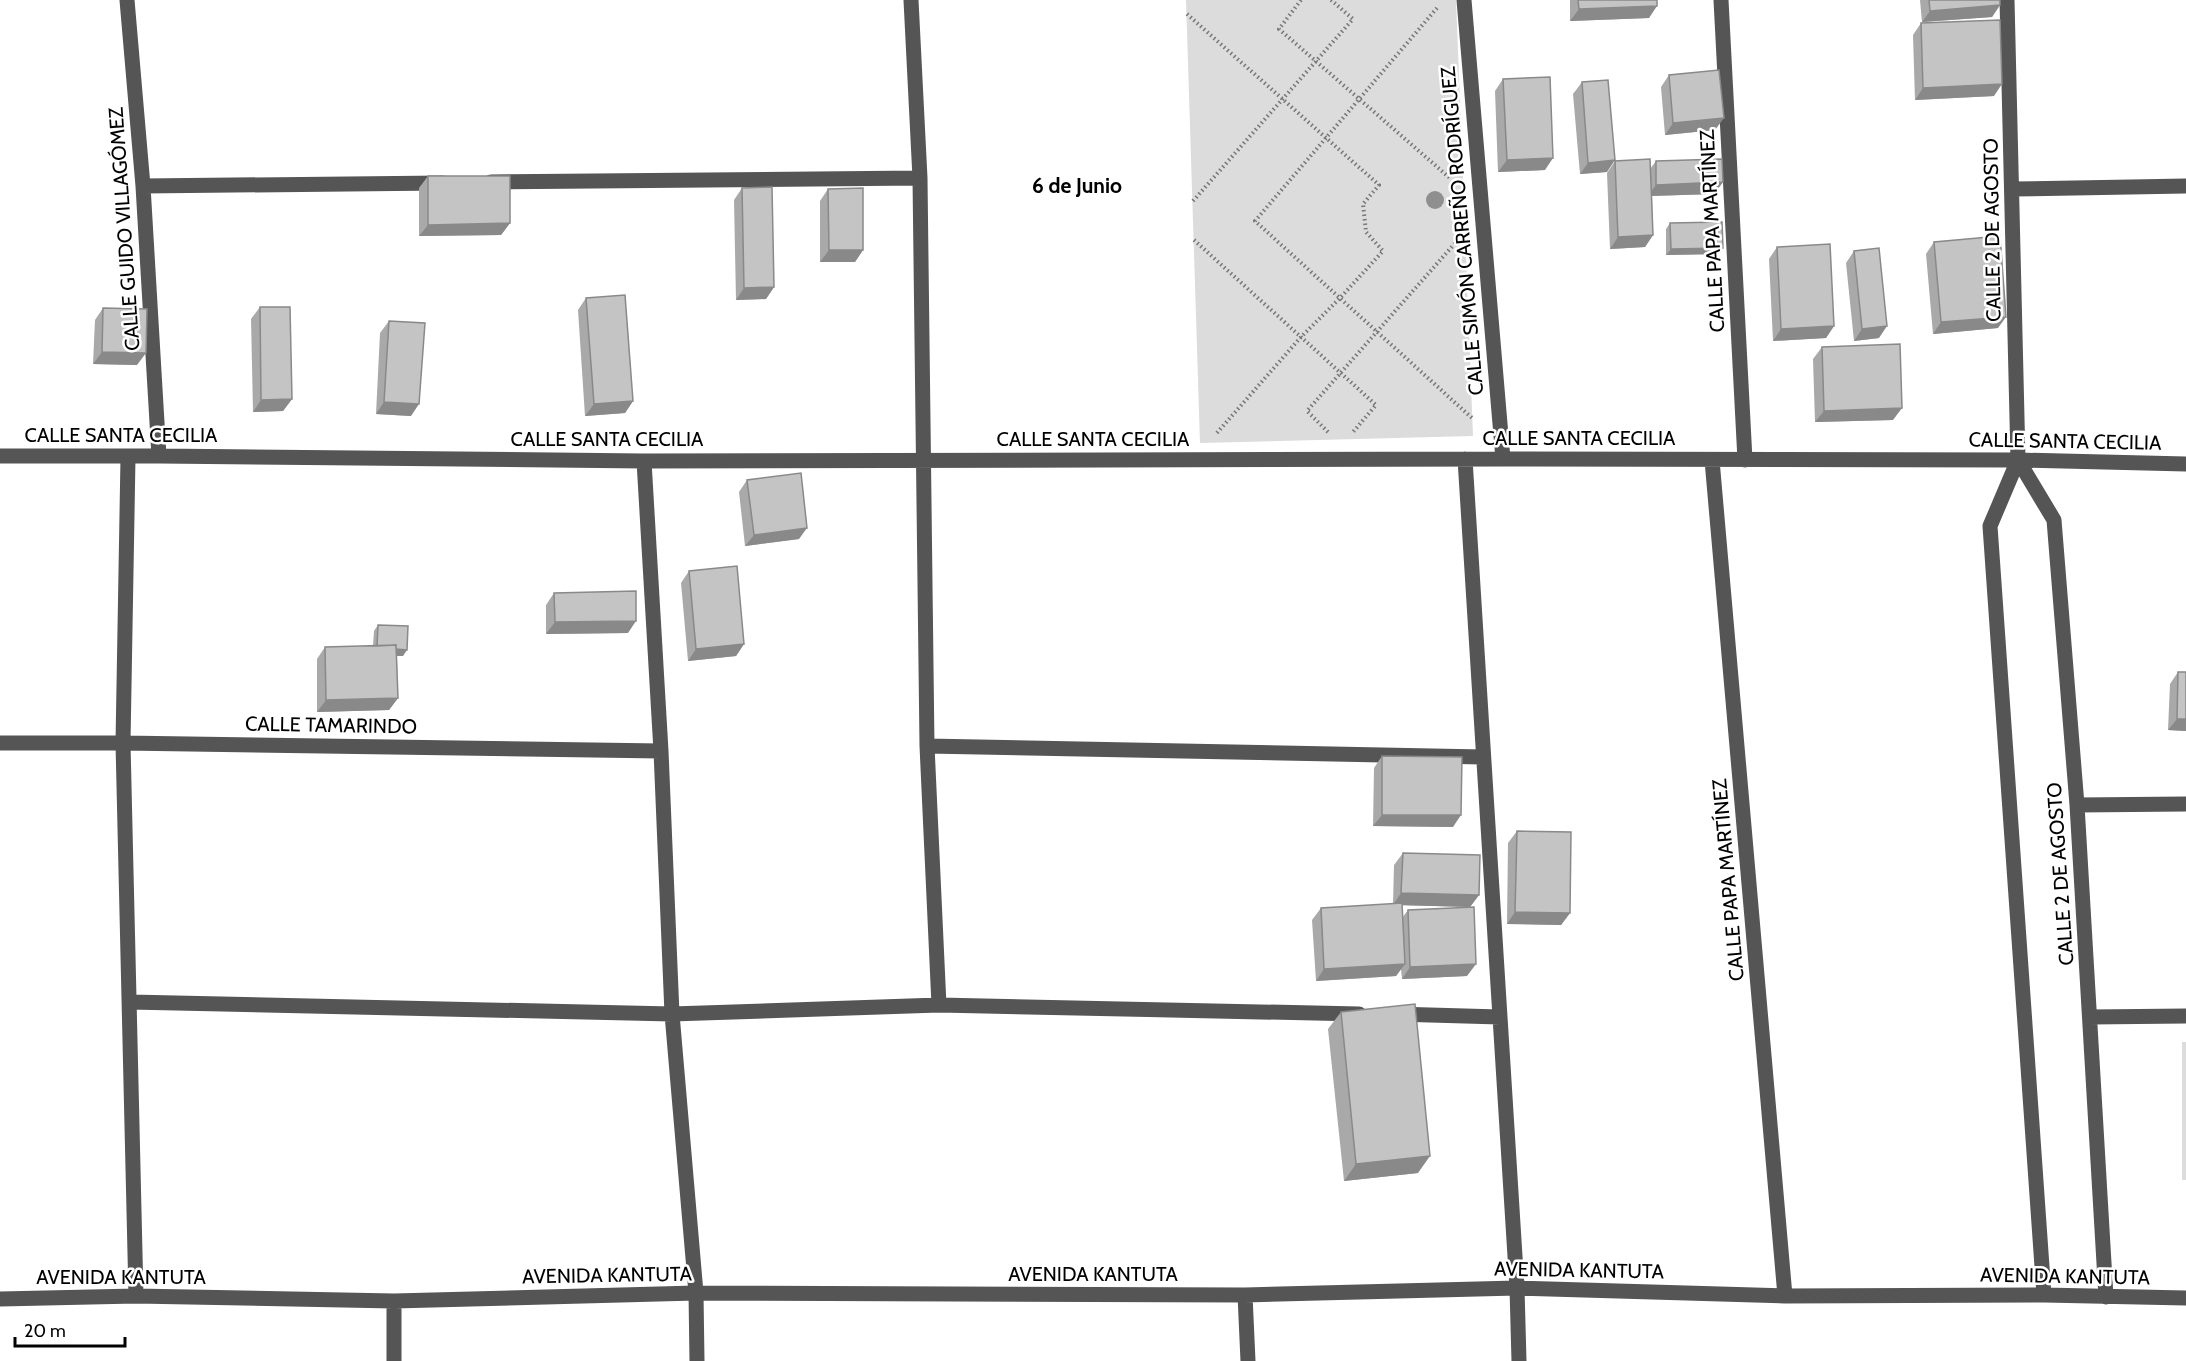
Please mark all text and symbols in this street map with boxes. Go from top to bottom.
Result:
street label: CALLE SIMÓN CARREÑO RODRÍGUEZ [1436,66,1488,396]
street label: CALLE GUIDO VILLAGÓMEZ [104,106,144,352]
street label: CALLE PAPA MARTÍNEZ [1695,129,1729,333]
street label: CALLE 2 DE AGOSTO [1978,138,2006,322]
district label: 6 de Junio [1032,173,1122,198]
street label: CALLE SANTA CECILIA [25,423,218,447]
street label: CALLE SANTA CECILIA [1483,426,1676,450]
street label: CALLE SANTA CECILIA [511,427,704,451]
street label: CALLE SANTA CECILIA [997,427,1190,451]
street label: CALLE SANTA CECILIA [1968,427,2162,455]
street label: CALLE TAMARINDO [245,712,417,738]
street label: CALLE PAPA MARTÍNEZ [1707,778,1749,982]
street label: CALLE 2 DE AGOSTO [2042,782,2078,966]
street label: AVENIDA KANTUTA [1494,1257,1665,1283]
street label: AVENIDA KANTUTA [522,1262,693,1288]
street label: AVENIDA KANTUTA [1008,1262,1179,1286]
street label: AVENIDA KANTUTA [1980,1263,2151,1289]
street label: AVENIDA KANTUTA [36,1265,207,1289]
scale bar [15,1310,124,1348]
text: 20 m [24,1320,66,1342]

